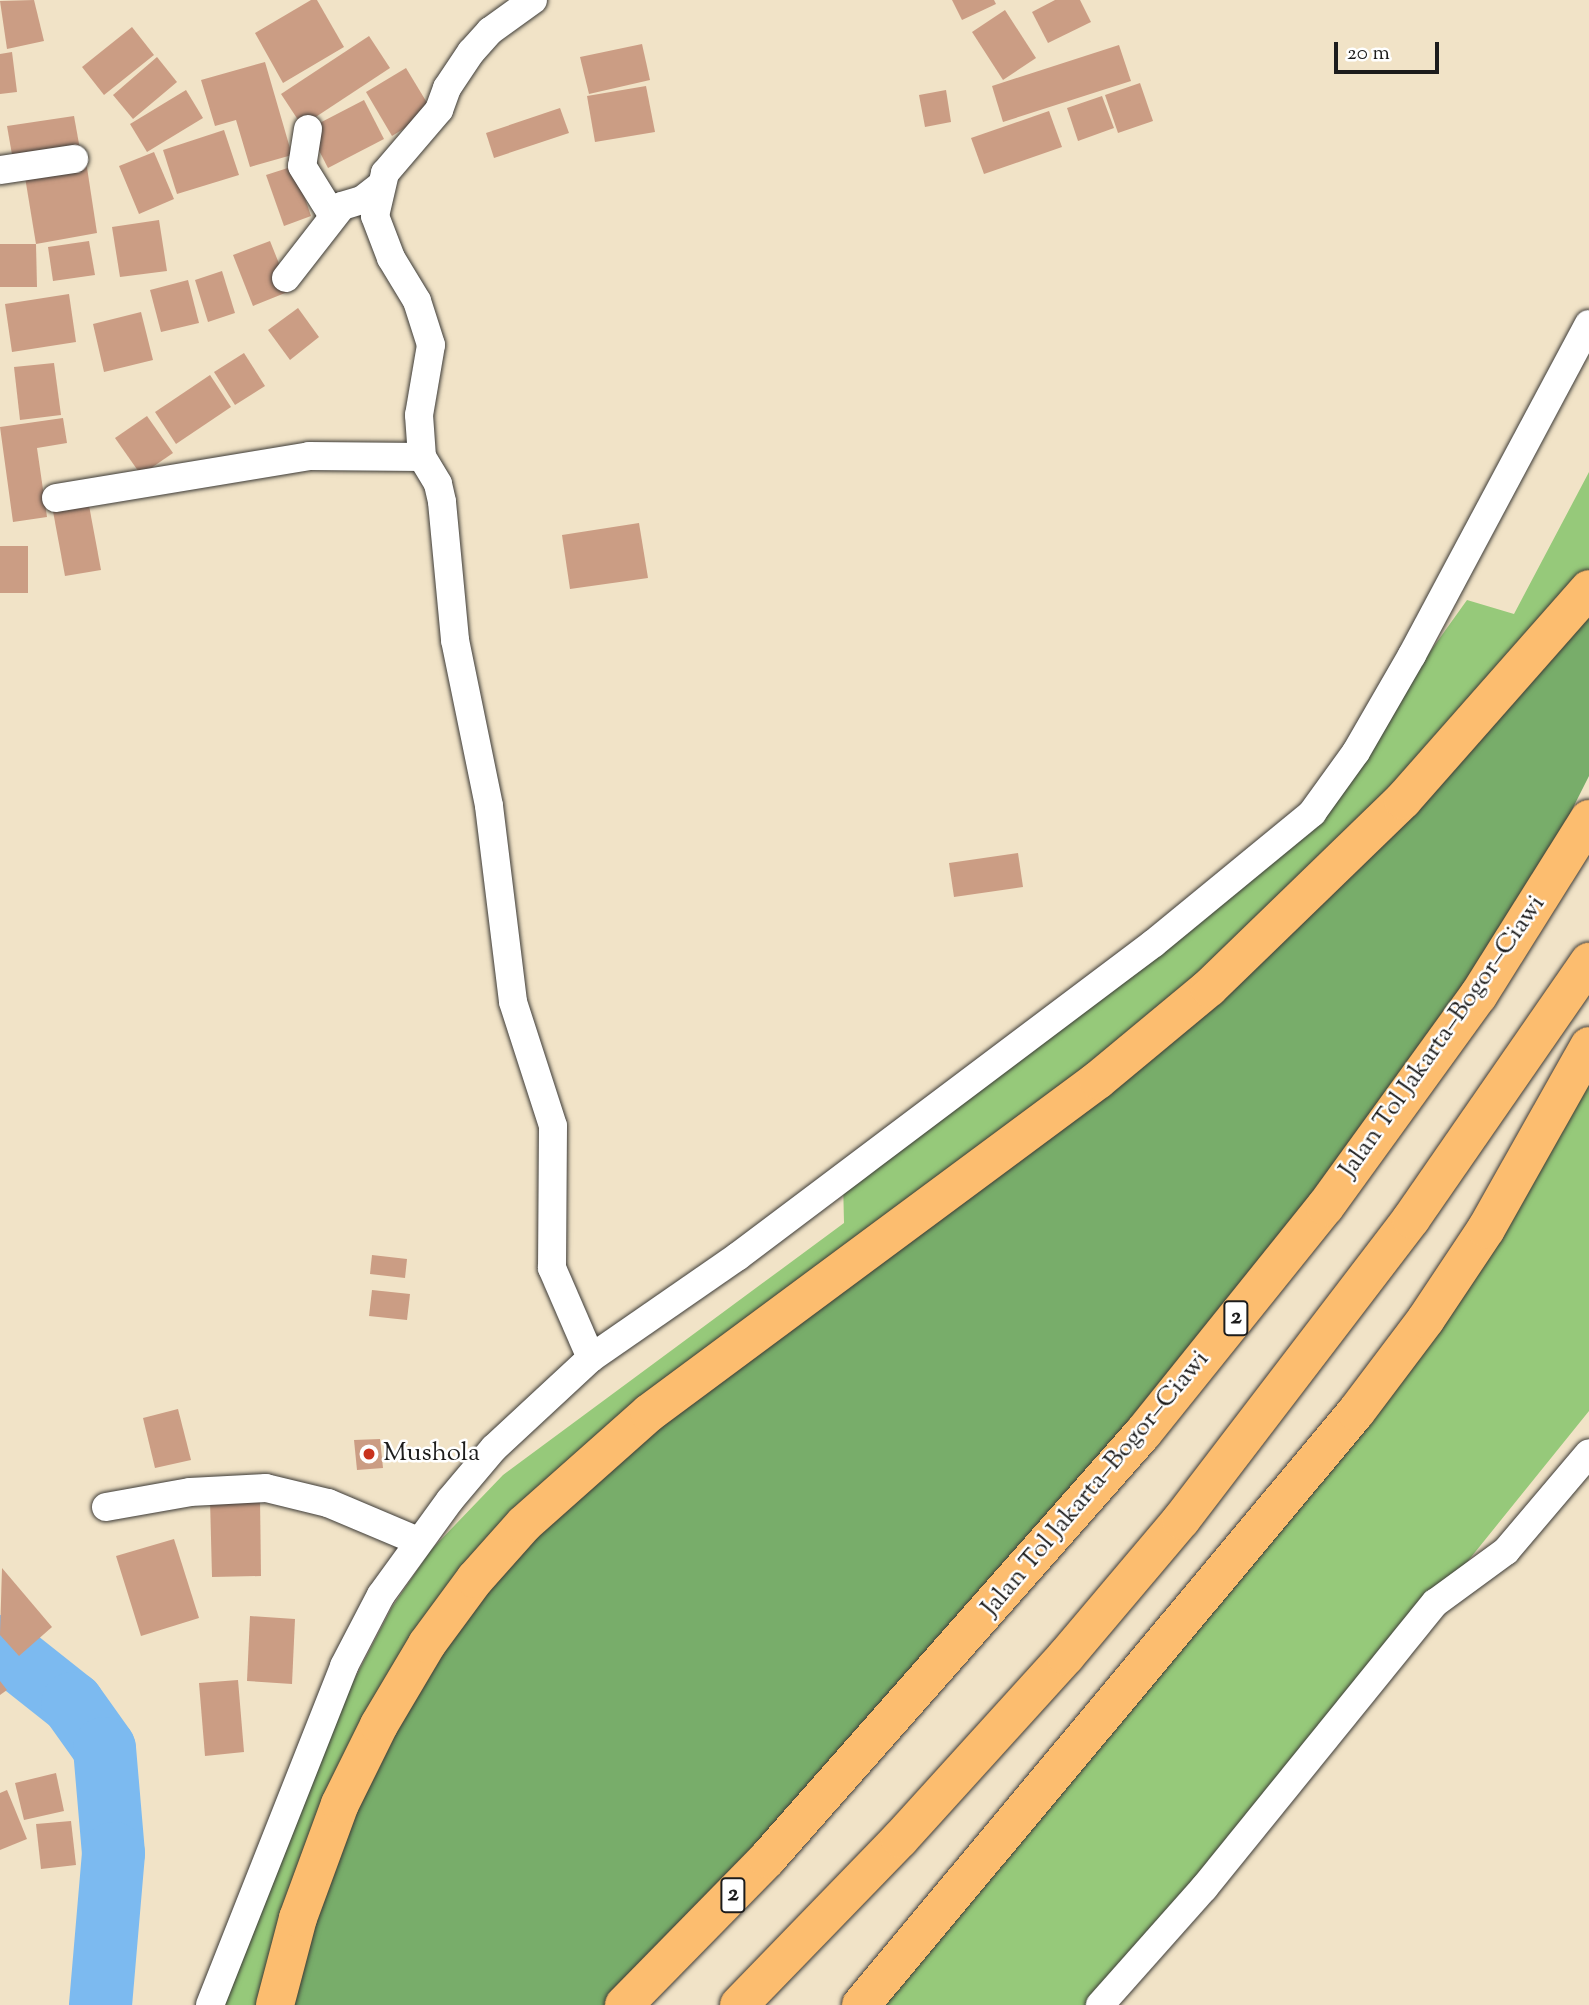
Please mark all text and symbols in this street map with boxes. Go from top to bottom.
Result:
scale bar [1337,28,1442,72]
text: 20 m [1347,39,1390,69]
street label: Jalan Tol Jakarta–Bogor–Ciawi [1333,890,1553,1184]
road number: 2 [1222,1298,1250,1338]
street label: Jalan Tol Jakarta–Bogor–Ciawi [976,1345,1216,1623]
place label: Mushola [383,1438,480,1470]
marker: Mushola [361,1446,377,1462]
road number: 2 [719,1874,747,1916]

